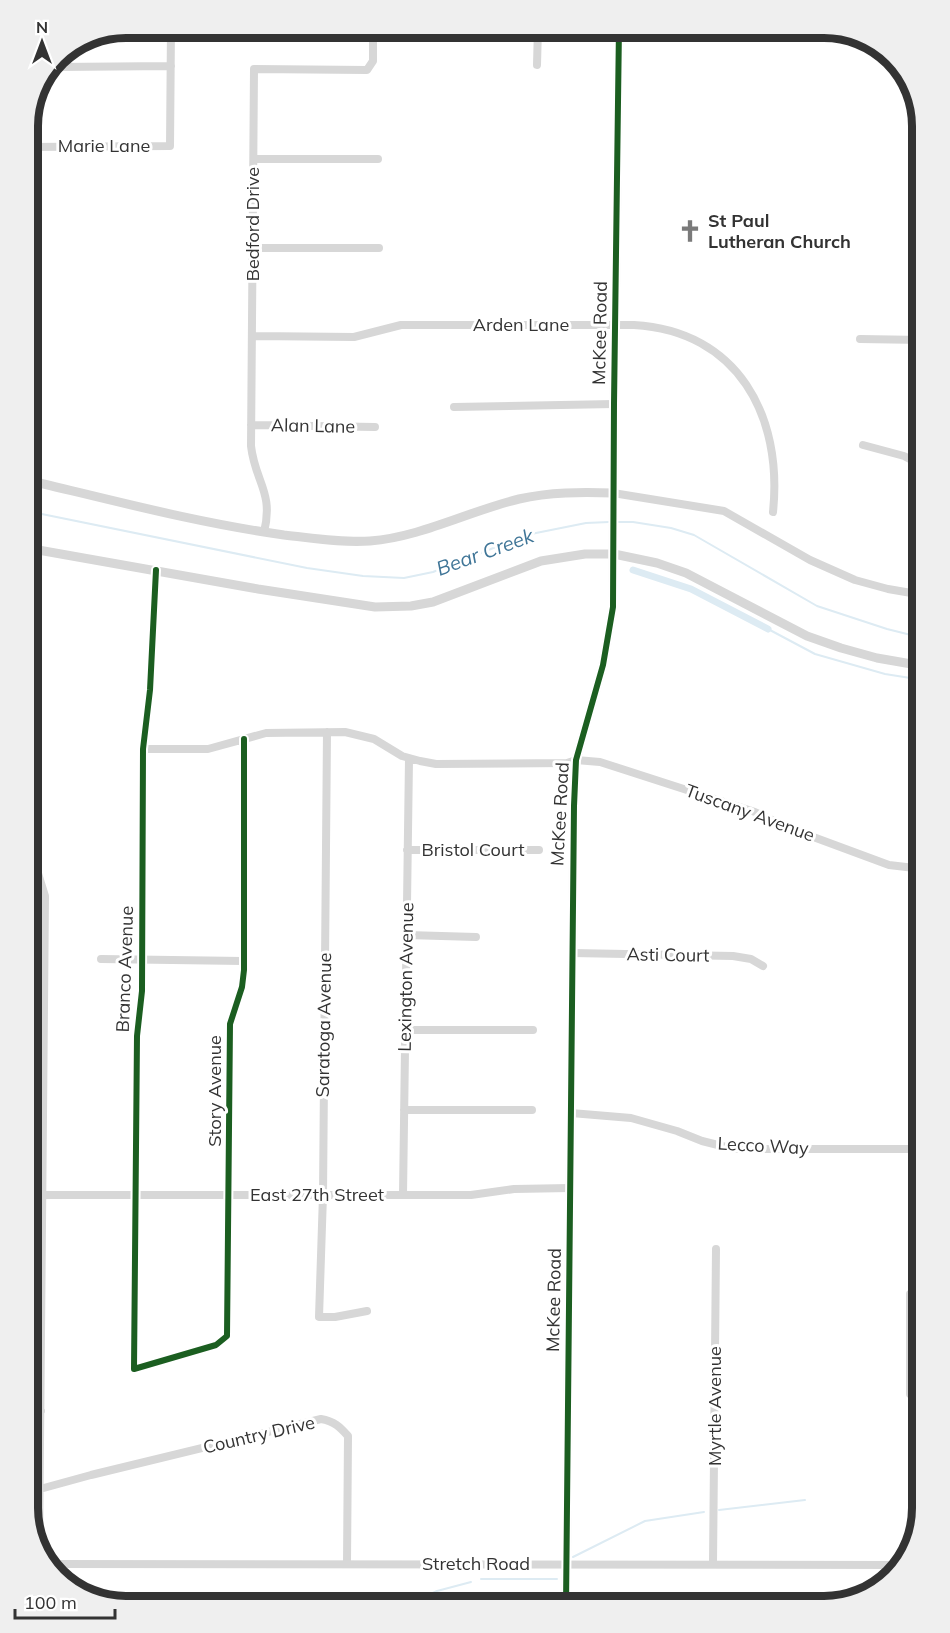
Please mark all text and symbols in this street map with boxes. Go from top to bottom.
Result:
north arrow [12,12,72,72]
text: N [36,17,48,37]
street label: Marie Lane [58,134,150,157]
street label: Bedford Drive [241,167,264,281]
place label: St Paul Lutheran Church [708,209,851,253]
church icon: St Paul Lutheran Church [677,218,703,244]
street label: McKee Road [587,281,612,385]
street label: Arden Lane [473,313,569,336]
street label: Alan Lane [271,413,355,438]
water label: Bear Creek [433,522,538,581]
street label: McKee Road [545,761,574,866]
street label: Tuscany Avenue [682,778,818,847]
street label: Bristol Court [421,838,525,861]
street label: Lexington Avenue [393,902,418,1052]
street label: Branco Avenue [111,905,138,1033]
street label: Asti Court [626,942,710,967]
street label: Saratoga Avenue [311,952,336,1098]
street label: Story Avenue [203,1035,226,1147]
street label: Lecco Way [717,1132,810,1159]
street label: East 27th Street [250,1183,384,1206]
street label: McKee Road [541,1248,566,1352]
street label: Myrtle Avenue [703,1346,726,1466]
street label: Country Drive [201,1410,317,1459]
street label: Stretch Road [422,1552,530,1575]
scale bar [15,1582,116,1620]
text: 100 m [24,1591,77,1614]

